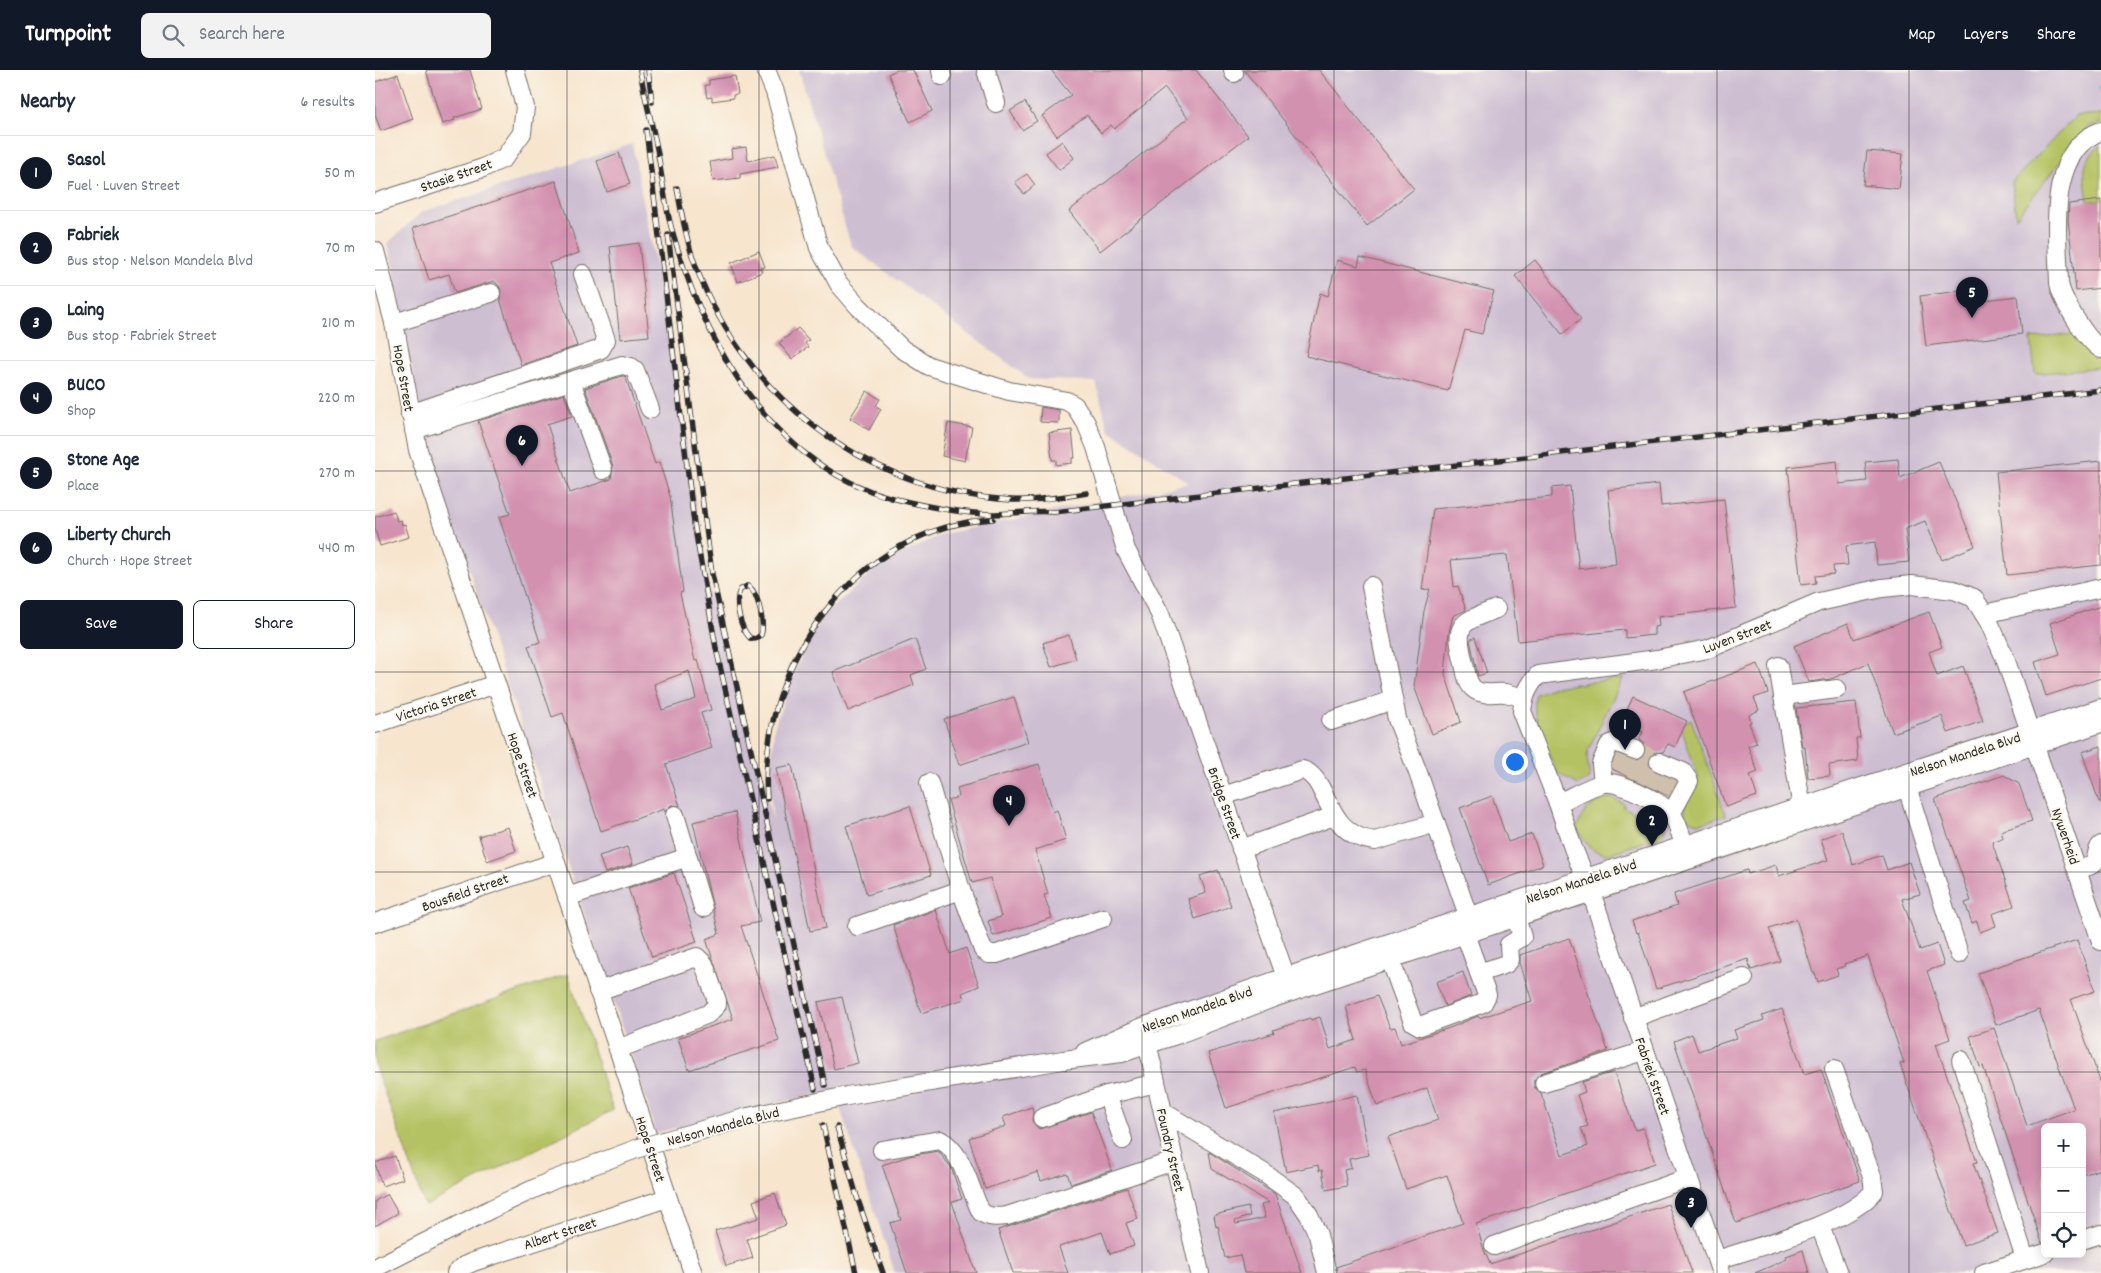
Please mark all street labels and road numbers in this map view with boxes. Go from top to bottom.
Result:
street label: Stasie Street [418,154,496,199]
street label: Hope Street [385,343,419,414]
street label: Luven Street [1700,614,1776,661]
street label: Victoria Street [394,682,480,729]
street label: Nelson Mandela Blvd [1907,728,2024,784]
street label: Hope Street [500,730,543,802]
street label: Bridge Street [1200,764,1246,843]
street label: Nywerheid [2044,805,2084,868]
street label: Nelson Mandela Blvd [1523,855,1640,911]
street label: Bousfield Street [419,869,512,919]
street label: Nelson Mandela Blvd [1140,982,1256,1040]
street label: Fabriek Street [1627,1035,1675,1119]
street label: Nelson Mandela Blvd [665,1102,782,1153]
street label: Foundry Street [1149,1106,1189,1195]
street label: Hope Street [628,1114,670,1186]
street label: Albert Street [521,1213,601,1257]

